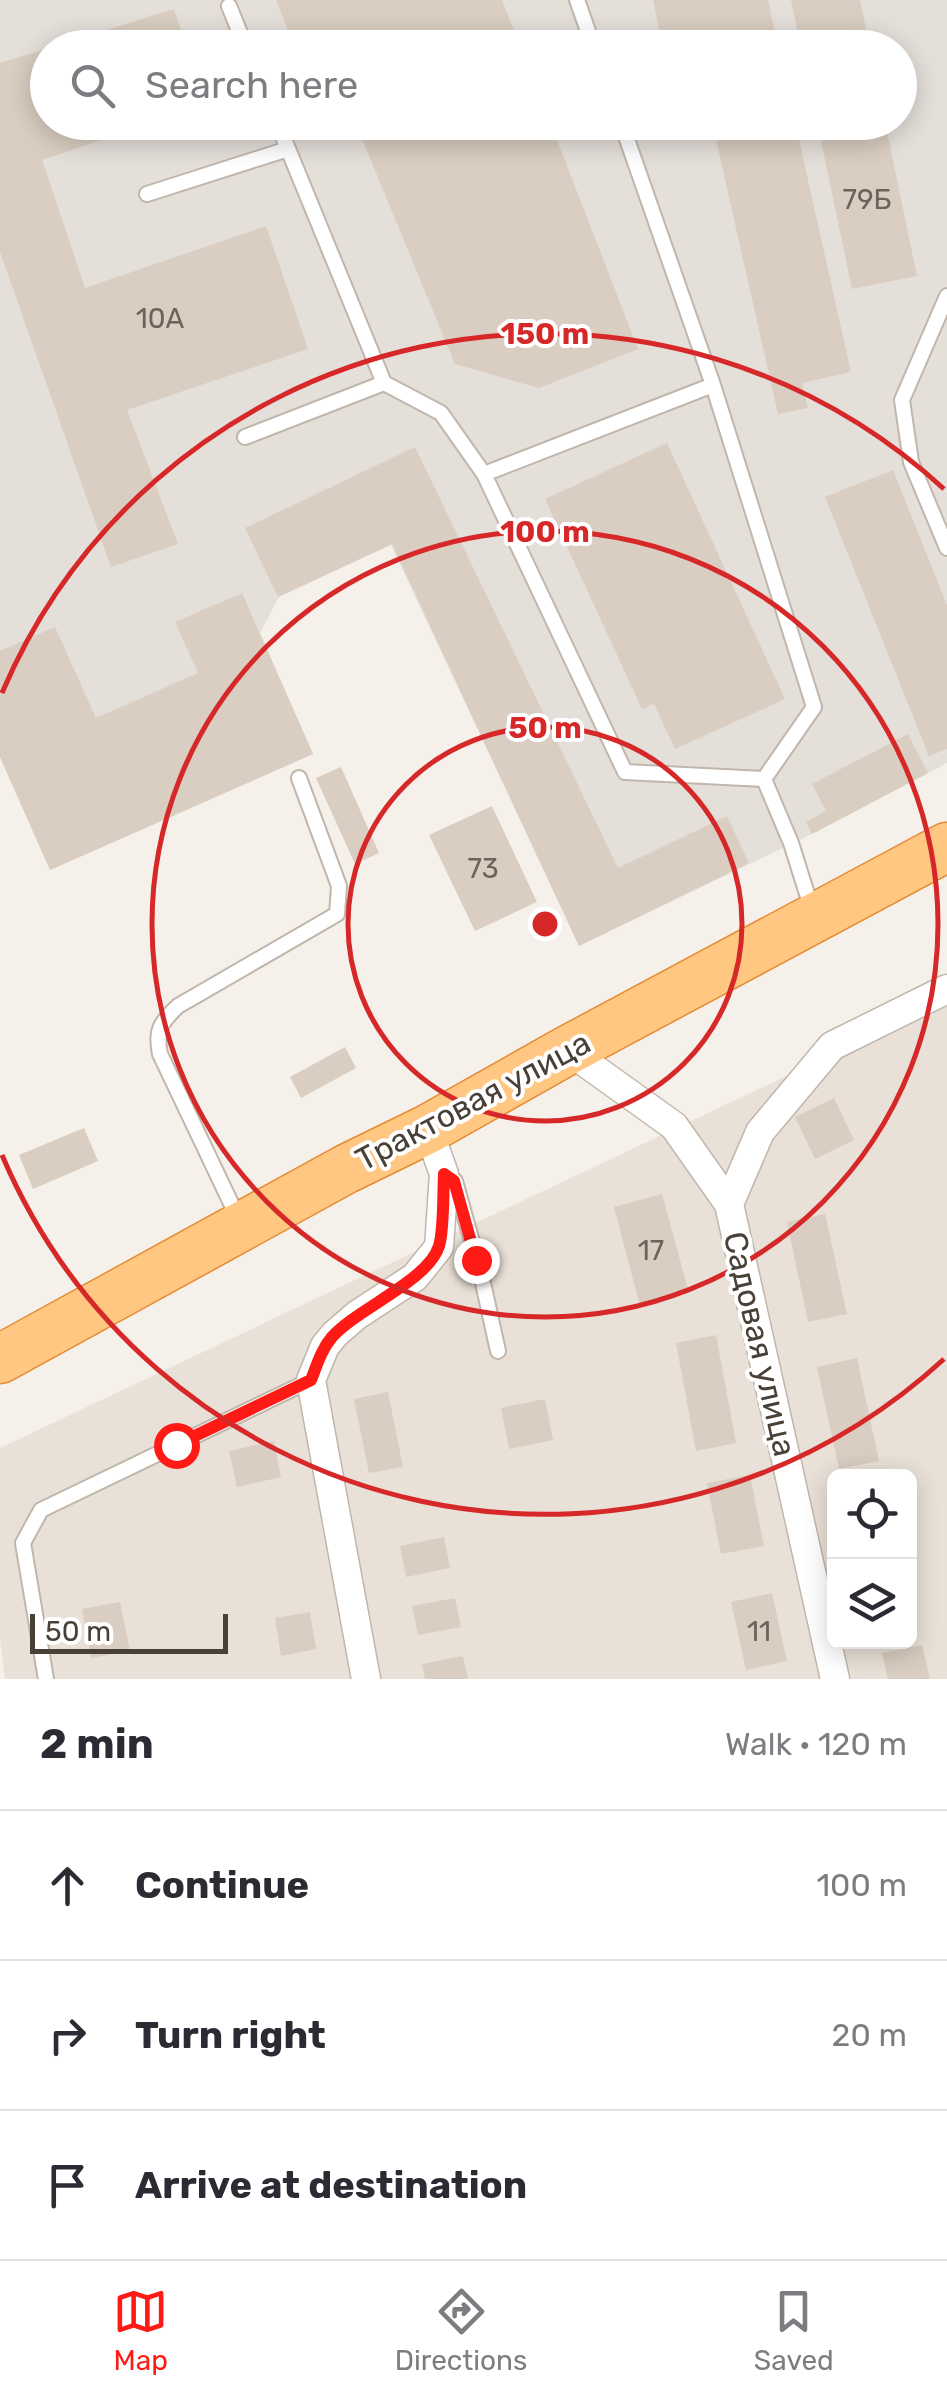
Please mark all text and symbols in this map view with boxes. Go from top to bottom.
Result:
search box [30,30,917,140]
icon: search [65,58,120,113]
text: Search here [145,62,358,108]
house number: 79Б [843,183,891,216]
house number: 10А [136,302,184,335]
text: 150 m [501,316,589,352]
text: 100 m [500,514,590,550]
text: 50 m [508,710,582,746]
house number: 73 [467,852,499,885]
centre of rings [527,906,563,942]
street label: Трактовая улица [349,1023,597,1179]
street label: Садовая улица [716,1228,804,1460]
house number: 17 [638,1234,664,1267]
route end [454,1238,500,1284]
route start [154,1423,200,1469]
map controls [827,1469,917,1649]
button: locate [827,1469,917,1559]
button: layers [827,1559,917,1649]
scale bar [30,1609,228,1654]
text: 50 m [45,1615,111,1648]
house number: 11 [747,1615,771,1648]
text: 2 min [40,1719,154,1769]
text: Walk · 120 m [725,1725,907,1763]
icon: ahead [40,1858,95,1913]
text: Continue [135,1862,309,1908]
text: 100 m [816,1866,907,1904]
icon: right [40,2008,95,2063]
text: Turn right [135,2012,326,2058]
text: 20 m [832,2016,907,2054]
icon: arrive [40,2158,95,2213]
text: Arrive at destination [135,2162,527,2208]
tab: Map [113,2284,168,2377]
tab: Directions [395,2284,527,2377]
tab: Saved [754,2284,834,2377]

